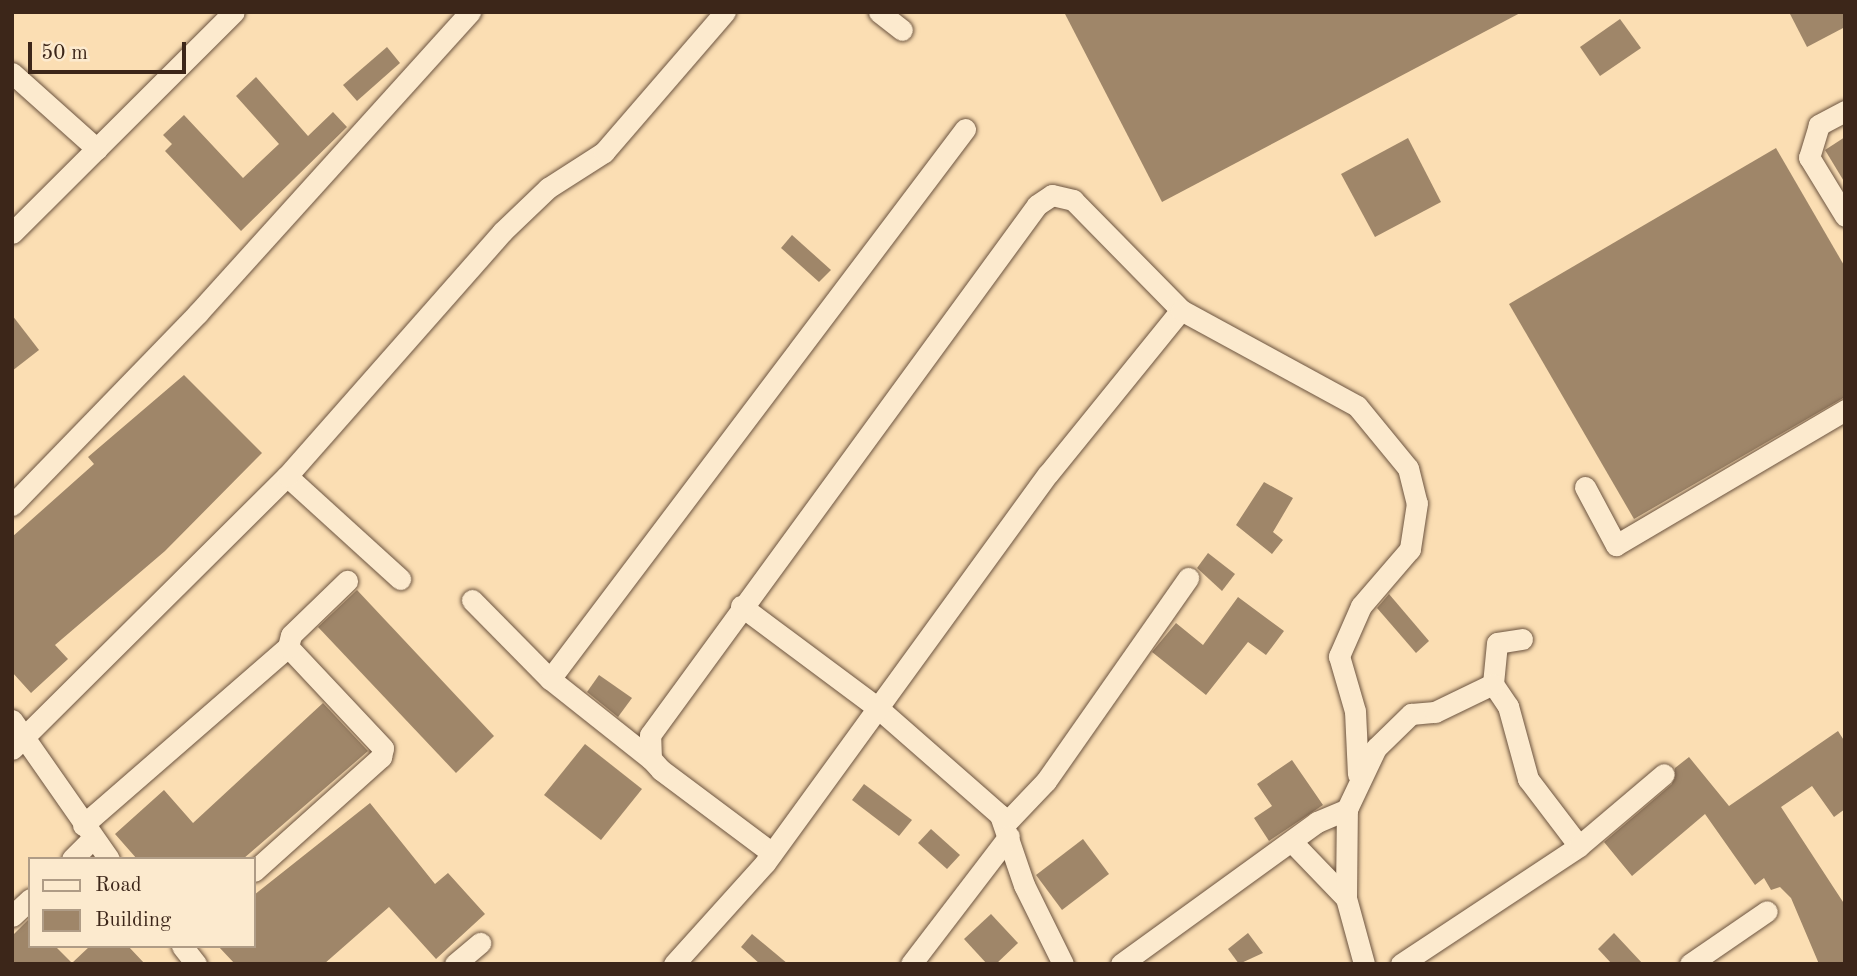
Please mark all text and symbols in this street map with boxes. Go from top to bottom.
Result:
scale bar [32,28,189,72]
text: 50 m [41,43,88,64]
legend [28,857,256,948]
text: Road [95,875,142,896]
text: Building [95,910,171,931]

